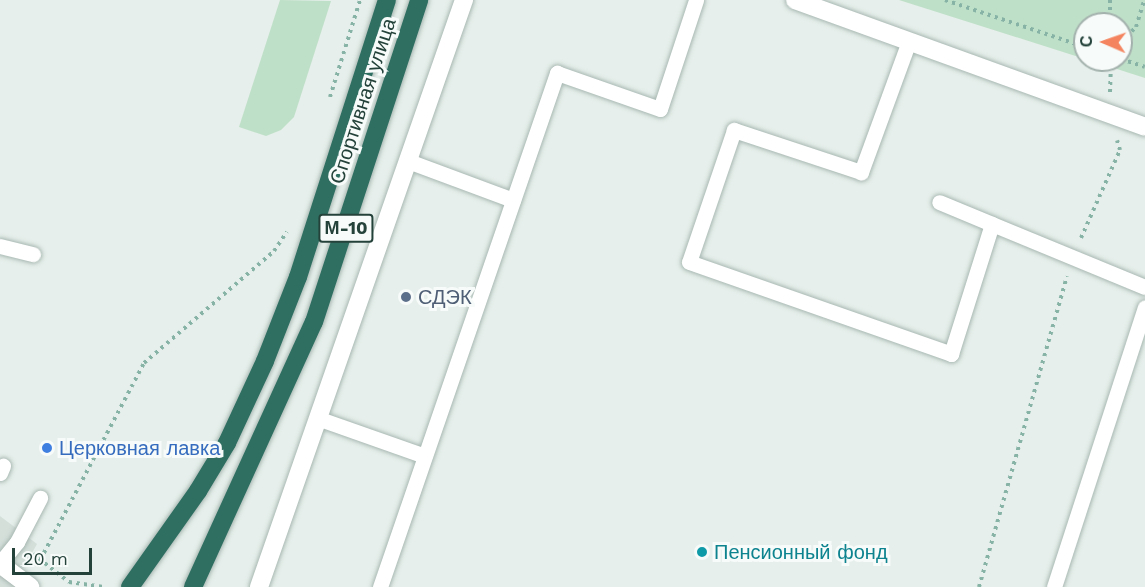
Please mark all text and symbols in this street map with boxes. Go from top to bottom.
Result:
north arrow [1073,12,1133,72]
street label: Спортивная улица [325,15,401,187]
text: С [1077,35,1096,48]
road number: М-10 [318,213,374,243]
place label: СДЭК [418,285,472,309]
marker: СДЭК [399,290,413,304]
place label: Церковная лавка [59,436,220,460]
marker: Церковная лавка [40,441,54,455]
scale bar [15,536,94,574]
place label: Пенсионный фонд [714,540,888,564]
marker: Пенсионный фонд [695,545,709,559]
text: 20 m [23,548,68,569]

